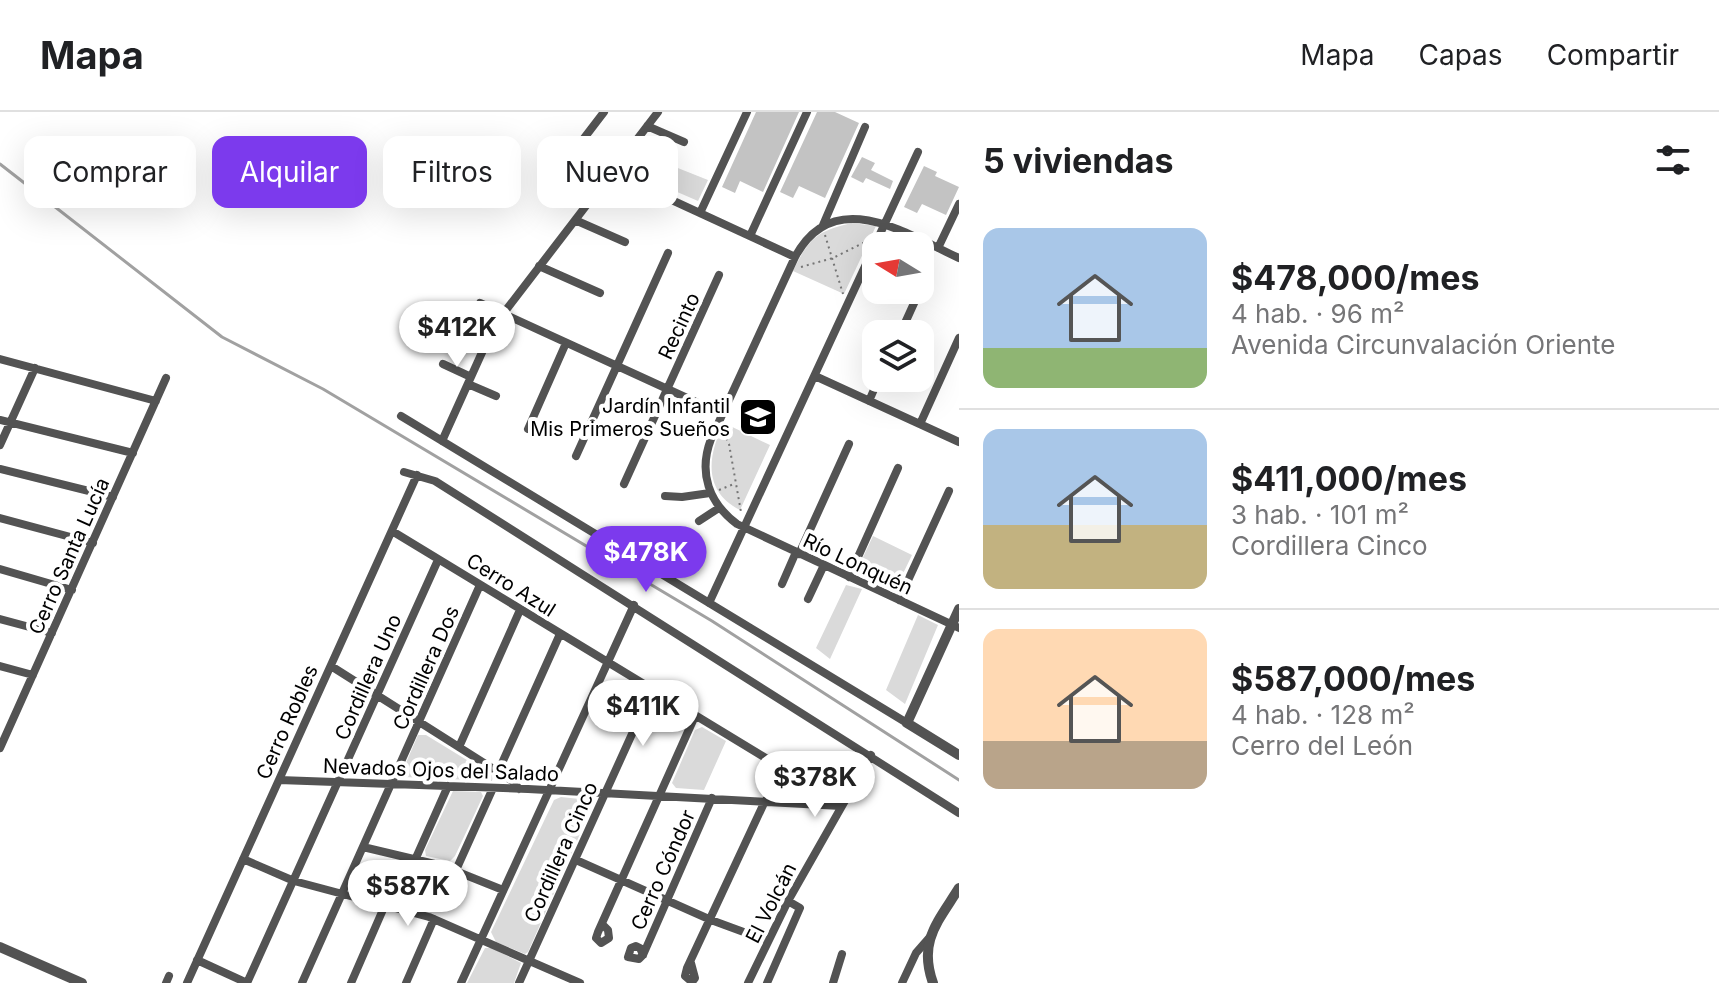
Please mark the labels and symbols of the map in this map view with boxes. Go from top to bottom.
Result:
north arrow [862,232,934,304]
street label: Recinto [653,289,705,363]
pin: $412K [401,301,513,369]
place label: Jardín Infantil Mis Primeros Sueños [530,394,730,441]
school or university icon: Jardín Infantil Mis Primeros Sueños [737,396,779,438]
street label: Cerro Santa Lucía [24,474,114,638]
pin: $478K [590,526,702,594]
street label: Río Lonquén [799,528,917,600]
street label: Cerro Azul [462,548,560,622]
street label: Cordillera Dos [388,602,464,734]
street label: Cordillera Uno [330,610,406,744]
street label: Cerro Robles [251,661,323,783]
pin: $411K [587,680,699,748]
pin: $378K [759,751,871,819]
street label: Nevados Ojos del Salado [323,754,559,786]
street label: Cordillera Cinco [519,778,603,926]
street label: Cerro Cóndor [626,806,700,934]
street label: El Volcán [741,859,801,947]
pin: $587K [352,860,464,928]

